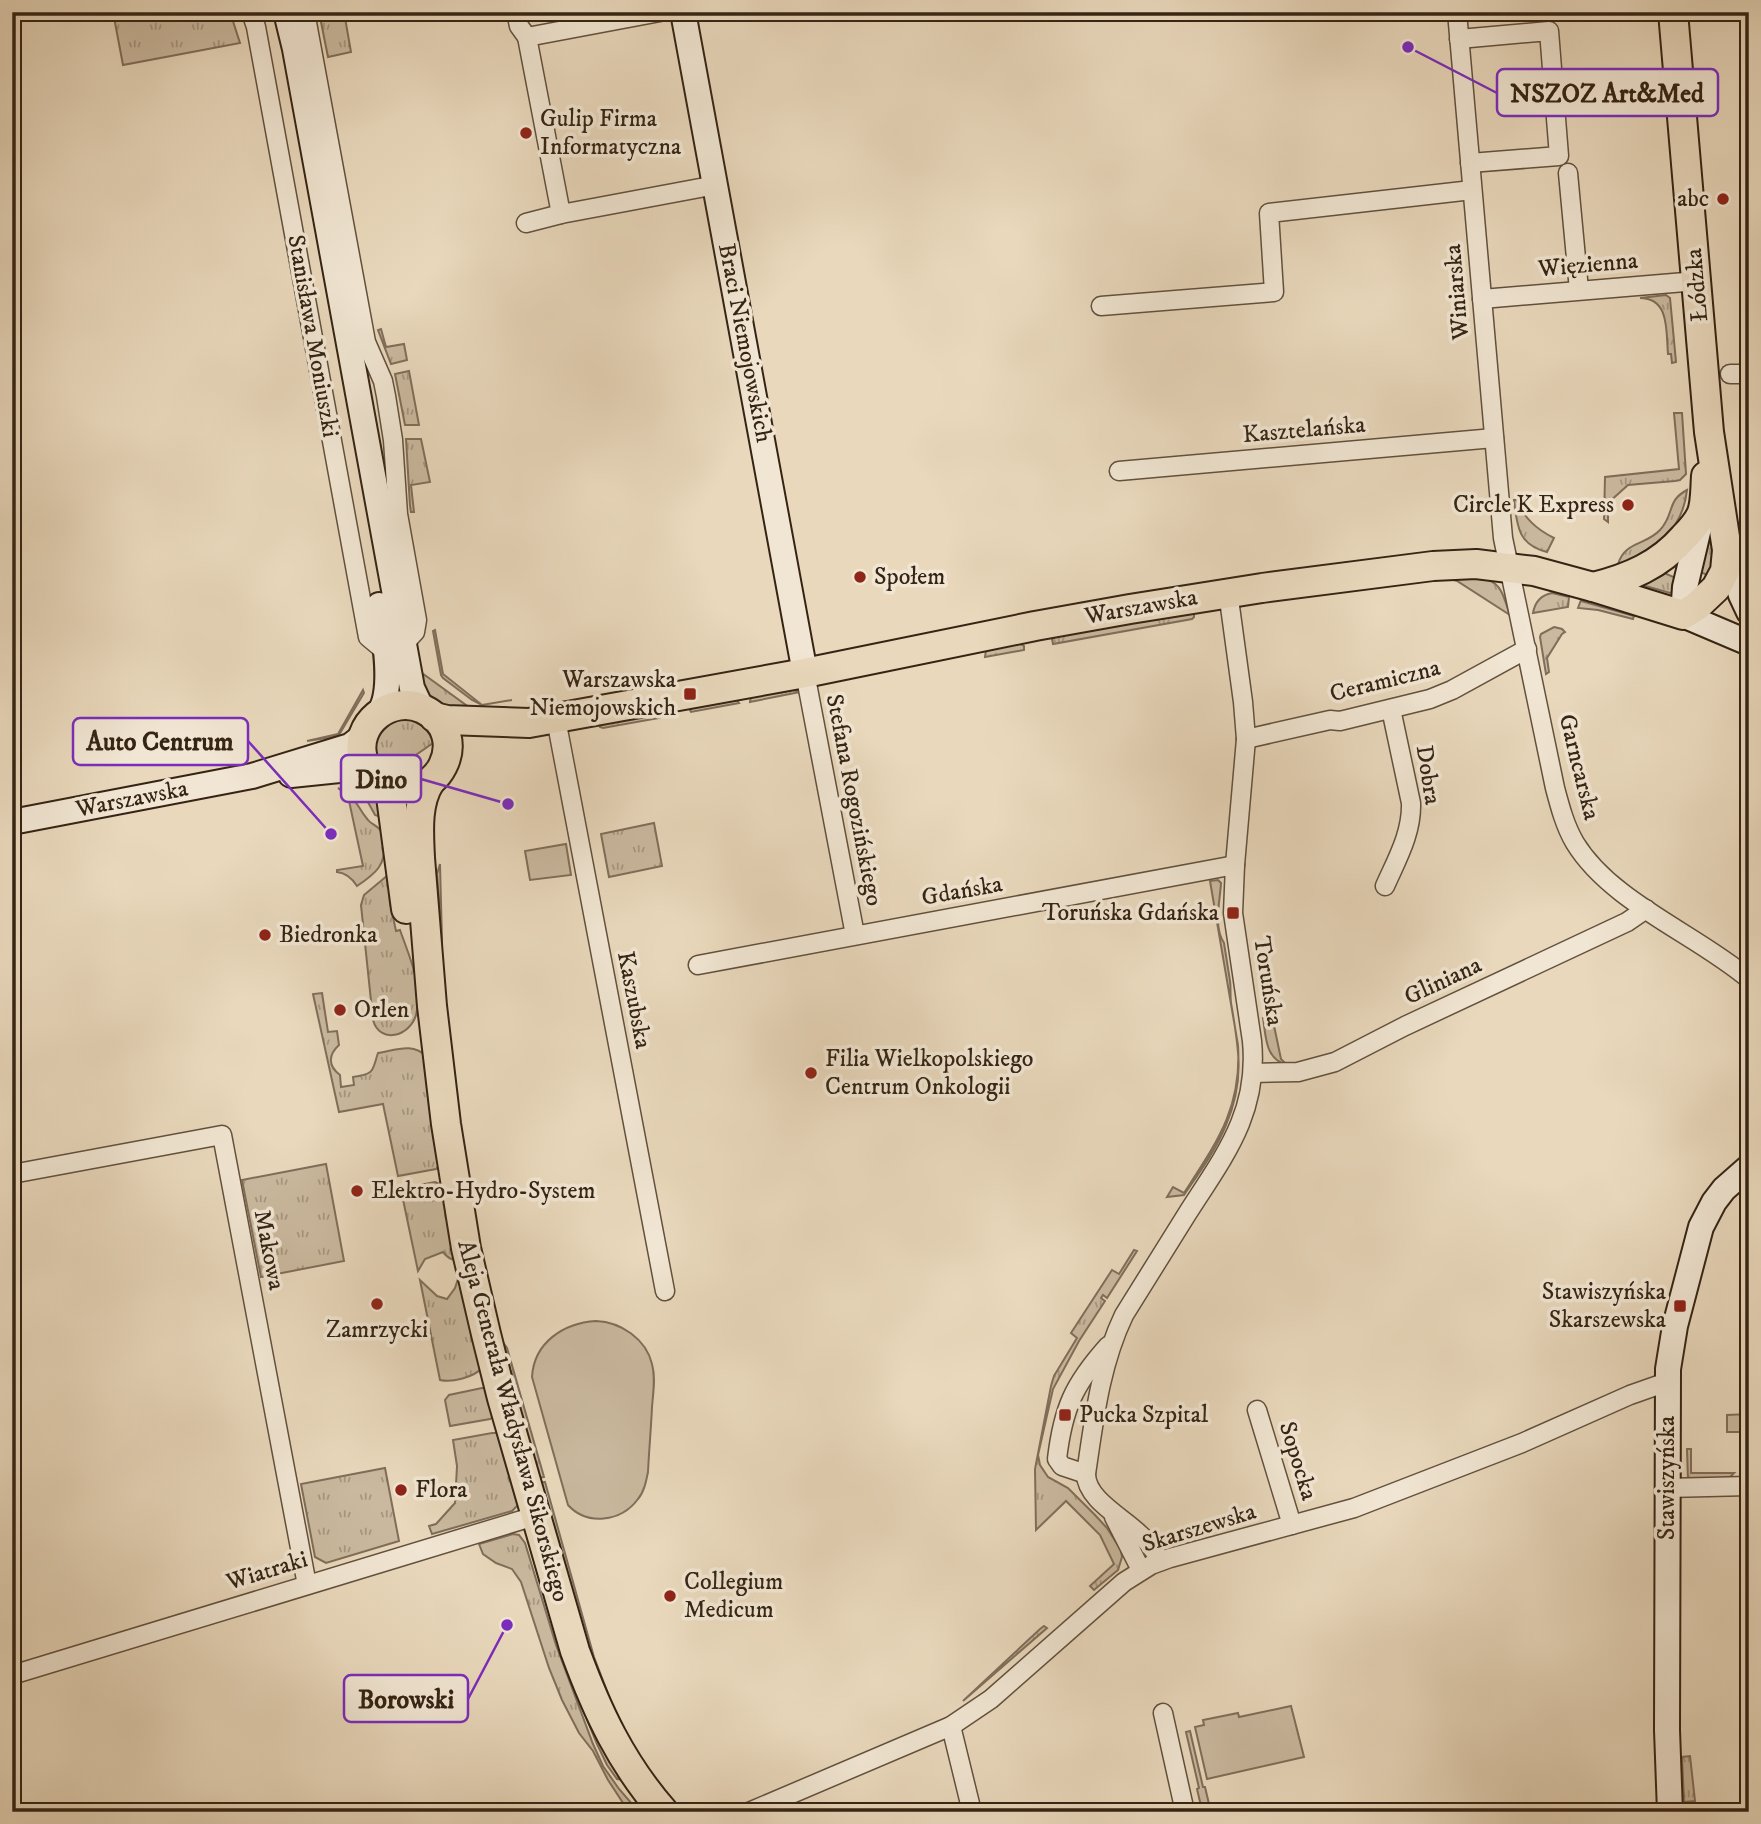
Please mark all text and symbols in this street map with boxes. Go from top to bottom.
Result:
callout: NSZOZ Art&Med [1497,69,1718,116]
text: NSZOZ Art&Med [1510,78,1705,111]
place label: Gulip Firma Informatyczna [540,104,682,162]
marker: Gulip Firma Informatyczna [518,125,534,141]
place label: abc [1677,184,1709,214]
marker: abc [1715,191,1731,207]
street label: Stanisława Moniuszki [280,232,346,440]
street label: Braci Niemojowskich [711,241,779,446]
street label: Winiarska [1438,242,1476,342]
street label: Więzienna [1536,246,1640,284]
street label: Łódzka [1679,246,1715,323]
street label: Kasztelańska [1241,410,1367,450]
place label: Circle K Express [1453,490,1614,520]
marker: Circle K Express [1620,497,1636,513]
place label: Społem [874,562,945,592]
marker: Społem [852,569,868,585]
street label: Warszawska [1081,582,1200,632]
street label: Ceramiczna [1327,653,1444,709]
place label: Warszawska Niemojowskich [529,665,677,723]
marker: Warszawska Niemojowskich [682,686,698,702]
street label: Stefana Rogozińskiego [819,691,889,909]
street label: Garncarska [1551,711,1607,824]
callout: Auto Centrum [73,718,248,765]
text: Auto Centrum [85,726,234,759]
street label: Dobra [1409,743,1448,808]
callout: Dino [341,755,421,802]
text: Dino [355,764,407,797]
street label: Warszawska [72,773,191,825]
street label: Gdańska [919,869,1006,913]
place label: Toruńska Gdańska [1042,898,1220,928]
marker: Toruńska Gdańska [1225,905,1241,921]
place label: Biedronka [279,920,378,950]
marker: Biedronka [257,927,273,943]
street label: Toruńska [1246,934,1290,1029]
street label: Kaszubska [610,949,658,1052]
street label: Gliniana [1400,950,1487,1012]
place label: Orlen [354,995,410,1025]
marker: Orlen [332,1002,348,1018]
place label: Filia Wielkopolskiego Centrum Onkologii [825,1044,1034,1102]
marker: Filia Wielkopolskiego Centrum Onkologii [803,1065,819,1081]
place label: Elektro-Hydro-System [371,1176,595,1206]
marker: Elektro-Hydro-System [349,1183,365,1199]
street label: Makowa [247,1207,292,1293]
street label: Aleja Generała Władysława Sikorskiego [450,1237,576,1605]
place label: Stawiszyńska Skarszewska [1542,1277,1667,1335]
marker: Zamrzycki [369,1296,385,1312]
marker: Stawiszyńska Skarszewska [1672,1298,1688,1314]
place label: Zamrzycki [326,1315,428,1345]
place label: Pucka Szpital [1079,1400,1209,1430]
marker: Pucka Szpital [1057,1407,1073,1423]
street label: Stawiszyńska [1652,1415,1682,1540]
street label: Sopocka [1272,1418,1324,1505]
place label: Flora [415,1475,468,1505]
marker: Flora [393,1482,409,1498]
street label: Skarszewska [1138,1496,1260,1560]
street label: Wiatraki [222,1544,311,1598]
place label: Collegium Medicum [684,1567,783,1625]
marker: Collegium Medicum [662,1588,678,1604]
callout: Borowski [344,1675,468,1722]
text: Borowski [358,1684,454,1717]

